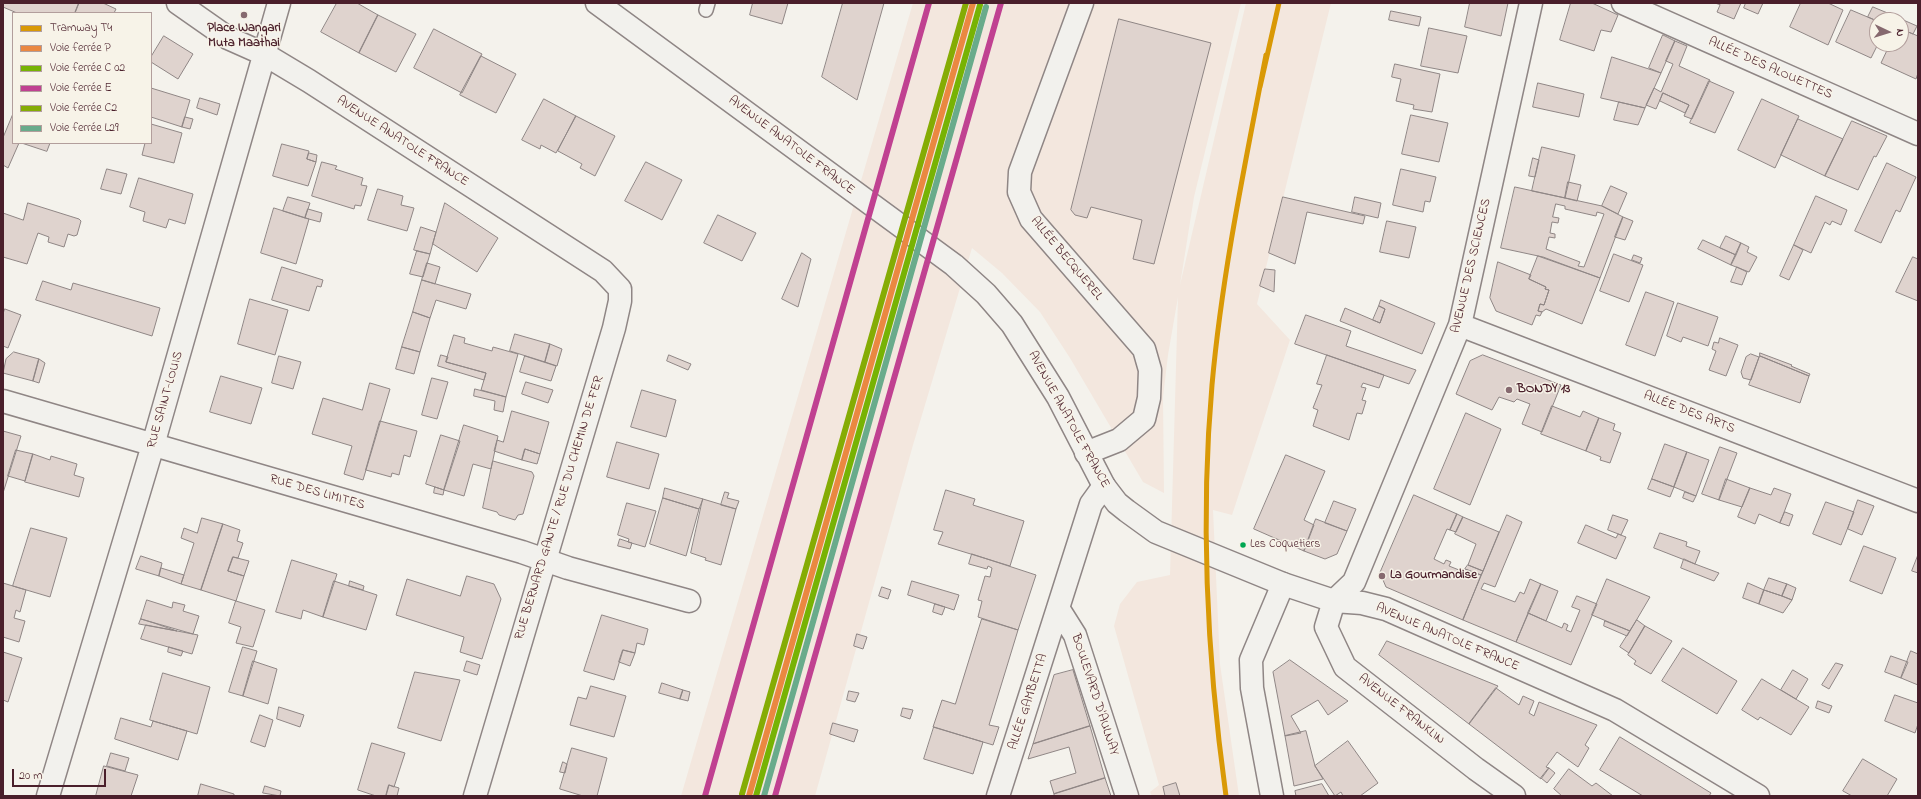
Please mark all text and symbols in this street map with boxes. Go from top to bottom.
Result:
marker: Place Wangari Muta Maathai [239,10,249,20]
legend [12,12,152,144]
north arrow [1869,12,1909,52]
text: Tramway T4 [50,19,112,37]
place label: Place Wangari Muta Maathai [207,21,281,52]
text: N [1892,28,1908,37]
street label: ALLÉE DES ALOUETTES [1706,35,1834,103]
text: Voie ferrée P [50,39,111,57]
text: Voie ferrée C 02 [50,59,125,77]
text: Voie ferrée E [50,79,112,97]
street label: AVENUE ANATOLE FRANCE [333,93,471,191]
street label: AVENUE ANATOLE FRANCE [725,93,857,199]
text: Voie ferrée C2 [50,99,117,117]
text: Voie ferrée L29 [50,119,119,137]
street label: AVENUE DES SCIENCES [1449,197,1495,335]
street label: ALLÉE BECQUEREL [1026,214,1106,304]
street label: AVENUE ANATOLE FRANCE [1024,349,1112,491]
street label: RUE SAINT-LOUIS [145,350,187,450]
street label: RUE BERNARD GANTE / RUE DU CHEMIN DE FER [512,374,608,642]
place label: BONDY 13 [1517,382,1570,398]
marker: BONDY 13 [1504,385,1514,395]
street label: ALLÉE DES ARTS [1641,388,1737,438]
street label: RUE DES LIMITES [268,472,366,514]
place label: Les Coquetiers [1250,538,1320,552]
marker: Les Coquetiers [1238,540,1248,550]
place label: La Gourmandise [1390,568,1477,584]
marker: La Gourmandise [1377,571,1387,581]
street label: AVENUE ANATOLE FRANCE [1373,601,1521,675]
street label: BOULEVARD D'AULNAY [1067,632,1121,758]
street label: ALLÉE GAMBETTA [1006,652,1052,752]
street label: AVENUE FRANKLIN [1355,671,1447,749]
scale bar [14,761,108,787]
text: 20 m [19,767,42,785]

